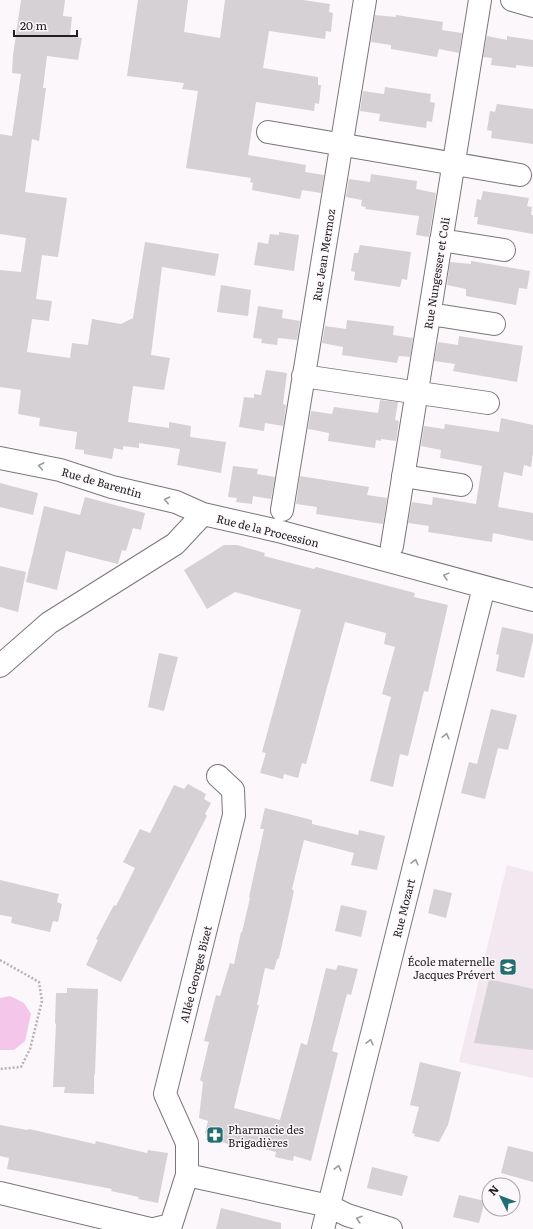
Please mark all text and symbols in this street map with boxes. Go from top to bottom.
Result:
scale bar [14,12,77,38]
text: 20 m [20,16,47,34]
street label: Rue Jean Mermoz [308,207,338,302]
street label: Rue Nungesser et Coli [419,215,453,330]
one-way arrow [38,462,44,471]
street label: Rue de Barentin [60,463,144,501]
one-way arrow [163,496,170,504]
street label: Rue de la Procession [215,510,321,550]
one-way arrow [443,572,450,581]
one-way arrow [442,732,450,739]
one-way arrow [410,858,418,865]
street label: Rue Mozart [388,876,418,939]
street label: Allée Georges Bizet [175,923,215,1024]
place label: École maternelle Jacques Prévert [408,953,496,982]
school or university icon: École maternelle Jacques Prévert [498,957,518,977]
one-way arrow [365,1039,373,1045]
place label: Pharmacie des Brigadières [228,1121,304,1150]
pharmacy icon: Pharmacie des Brigadières [205,1125,225,1145]
one-way arrow [333,1165,342,1172]
north arrow [481,1177,521,1217]
text: N [484,1181,502,1198]
one-way arrow [356,1215,363,1224]

